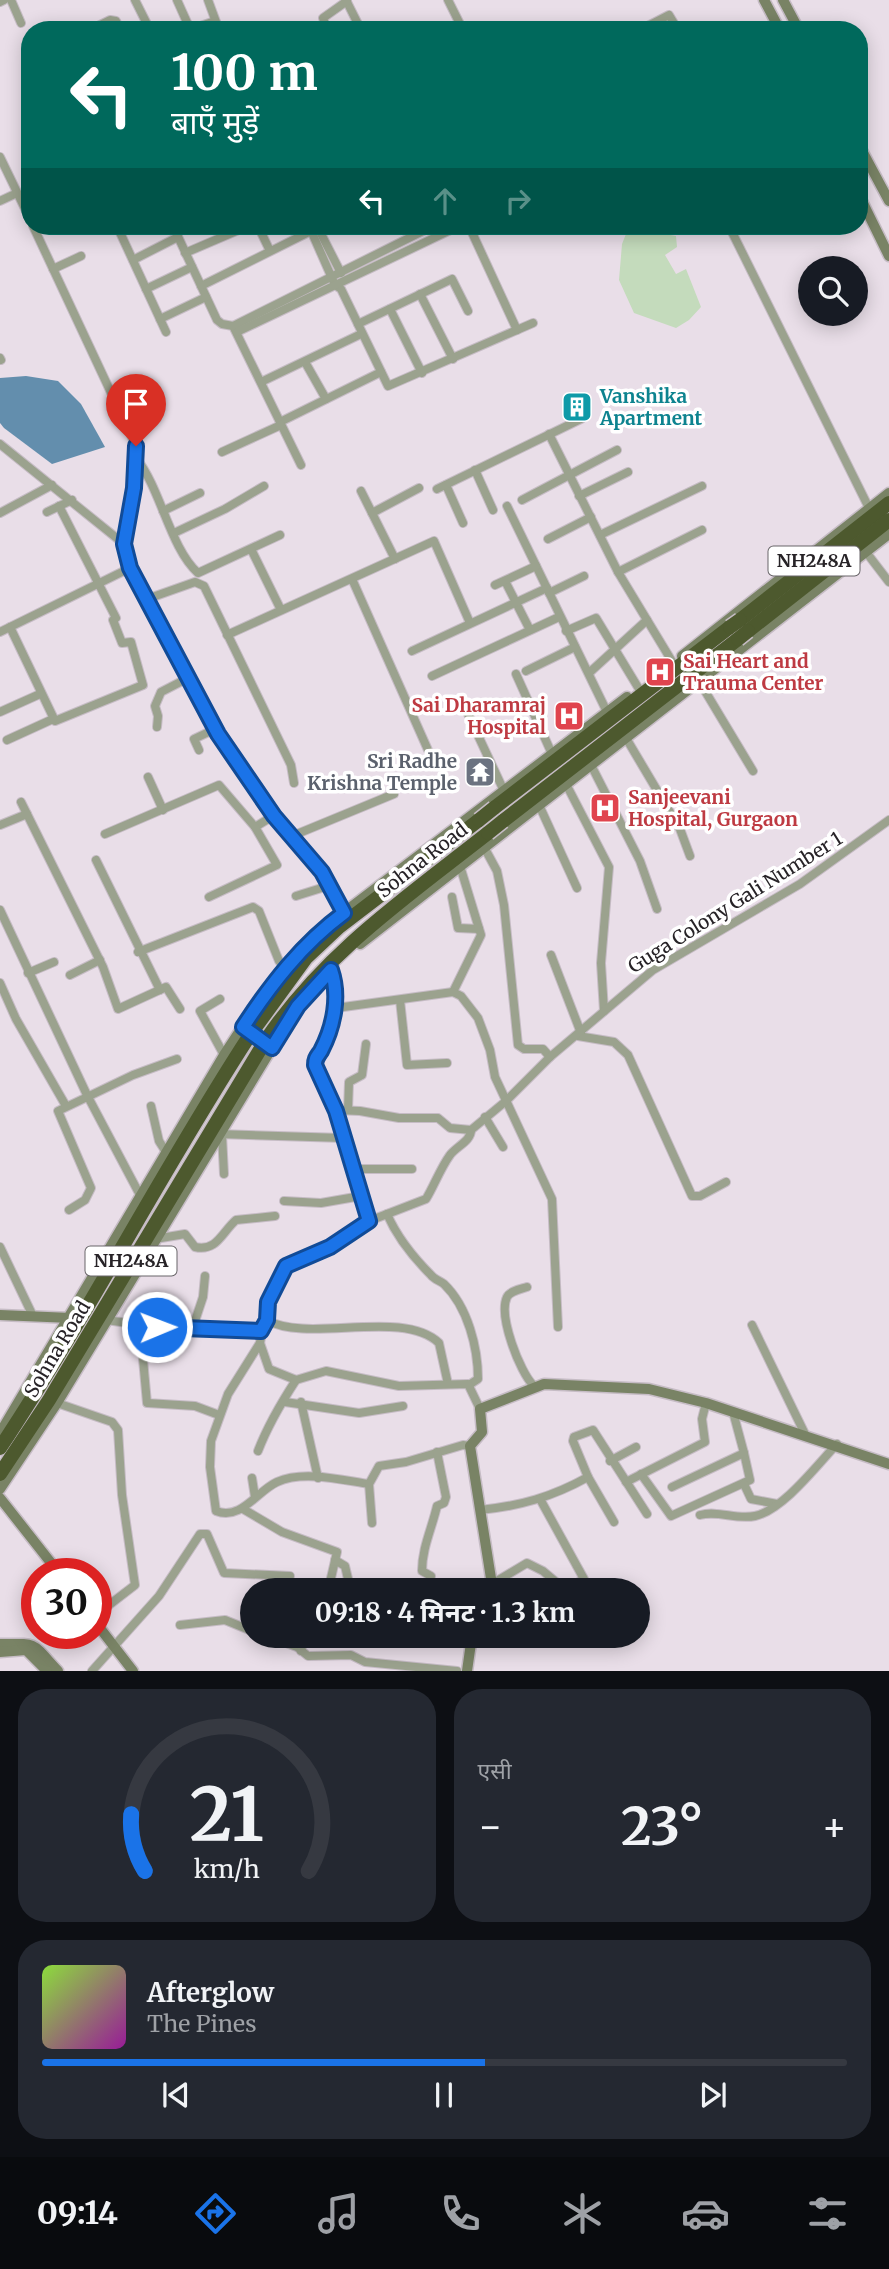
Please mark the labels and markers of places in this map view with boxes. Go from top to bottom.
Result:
pin [106,374,166,446]
place label: Vanshika Apartment [599,384,703,430]
building icon: Vanshika Apartment [560,390,594,424]
place label: Sai Heart and Trauma Center [683,649,823,695]
hospital icon: Sai Heart and Trauma Center [643,655,677,689]
place label: Sai Dharamraj Hospital [412,693,546,739]
hospital icon: Sai Dharamraj Hospital [552,699,586,733]
place label: Sri Radhe Krishna Temple [307,749,457,795]
temple icon: Sri Radhe Krishna Temple [463,755,497,789]
place label: Sanjeevani Hospital, Gurgaon [628,785,798,831]
hospital icon: Sanjeevani Hospital, Gurgaon [588,791,622,825]

